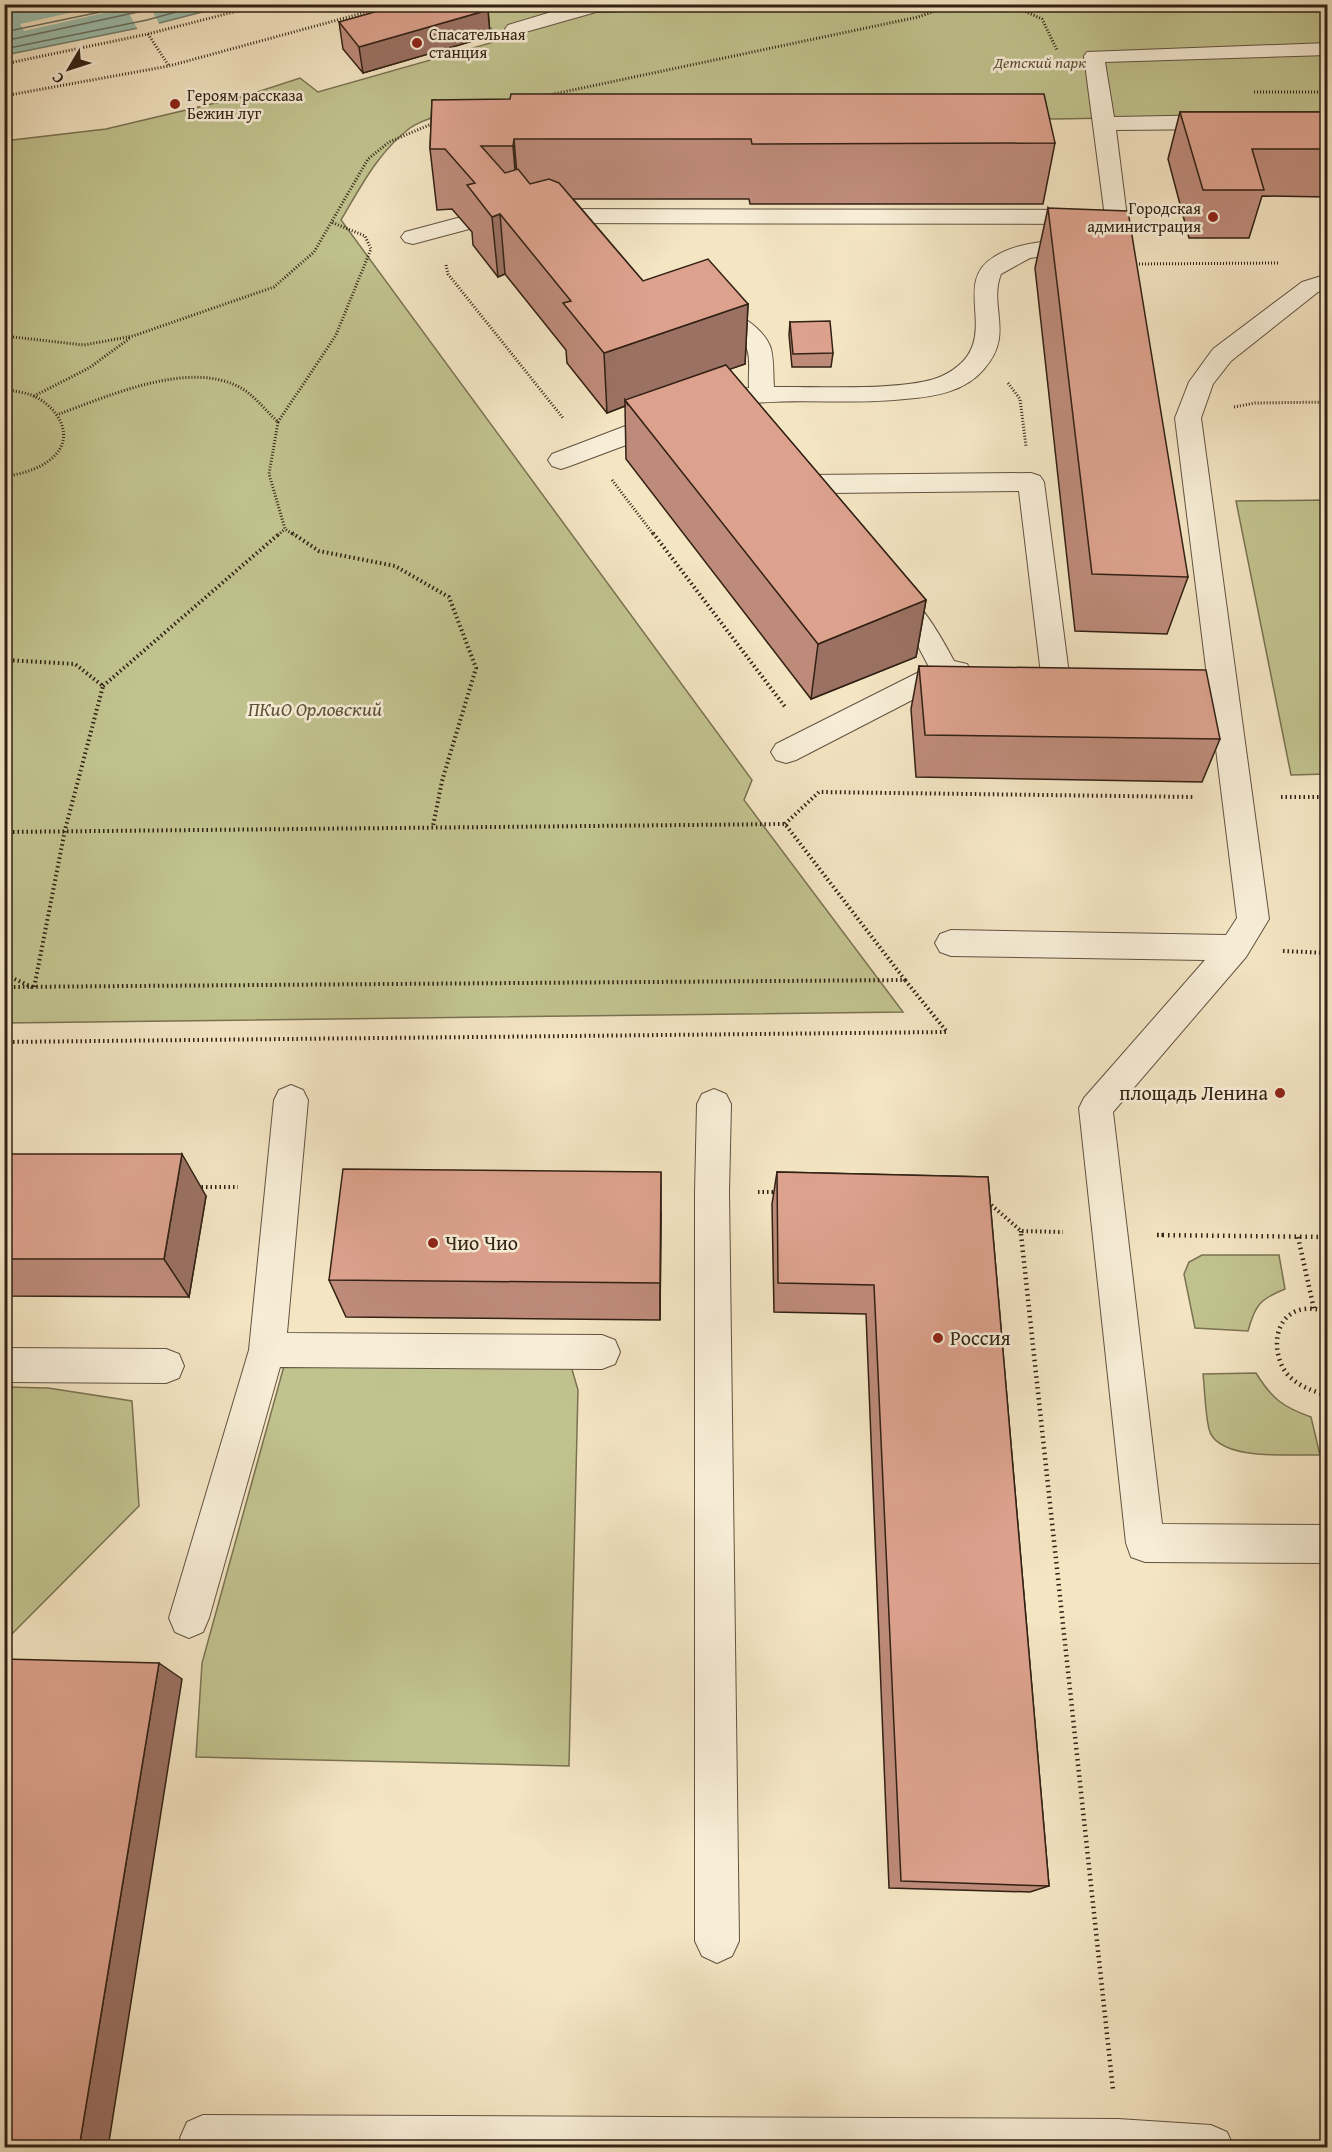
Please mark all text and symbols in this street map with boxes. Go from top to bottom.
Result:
place label: Спасательная станция [429,22,526,64]
marker: Спасательная станция [410,36,424,50]
north arrow [39,39,99,99]
park label: Детский парк [993,50,1086,74]
text: С [45,67,70,90]
place label: Героям рассказа Бежин луг [187,83,303,125]
marker: Героям рассказа Бежин луг [168,97,182,111]
place label: Городская администрация [1087,196,1201,238]
marker: Городская администрация [1206,210,1220,224]
park label: ПКиО Орловский [248,694,382,723]
place label: площадь Ленина [1119,1078,1268,1107]
marker: площадь Ленина [1273,1086,1287,1100]
place label: Чио Чио [445,1228,518,1257]
marker: Чио Чио [426,1236,440,1250]
place label: Россия [950,1323,1011,1352]
marker: Россия [931,1331,945,1345]

